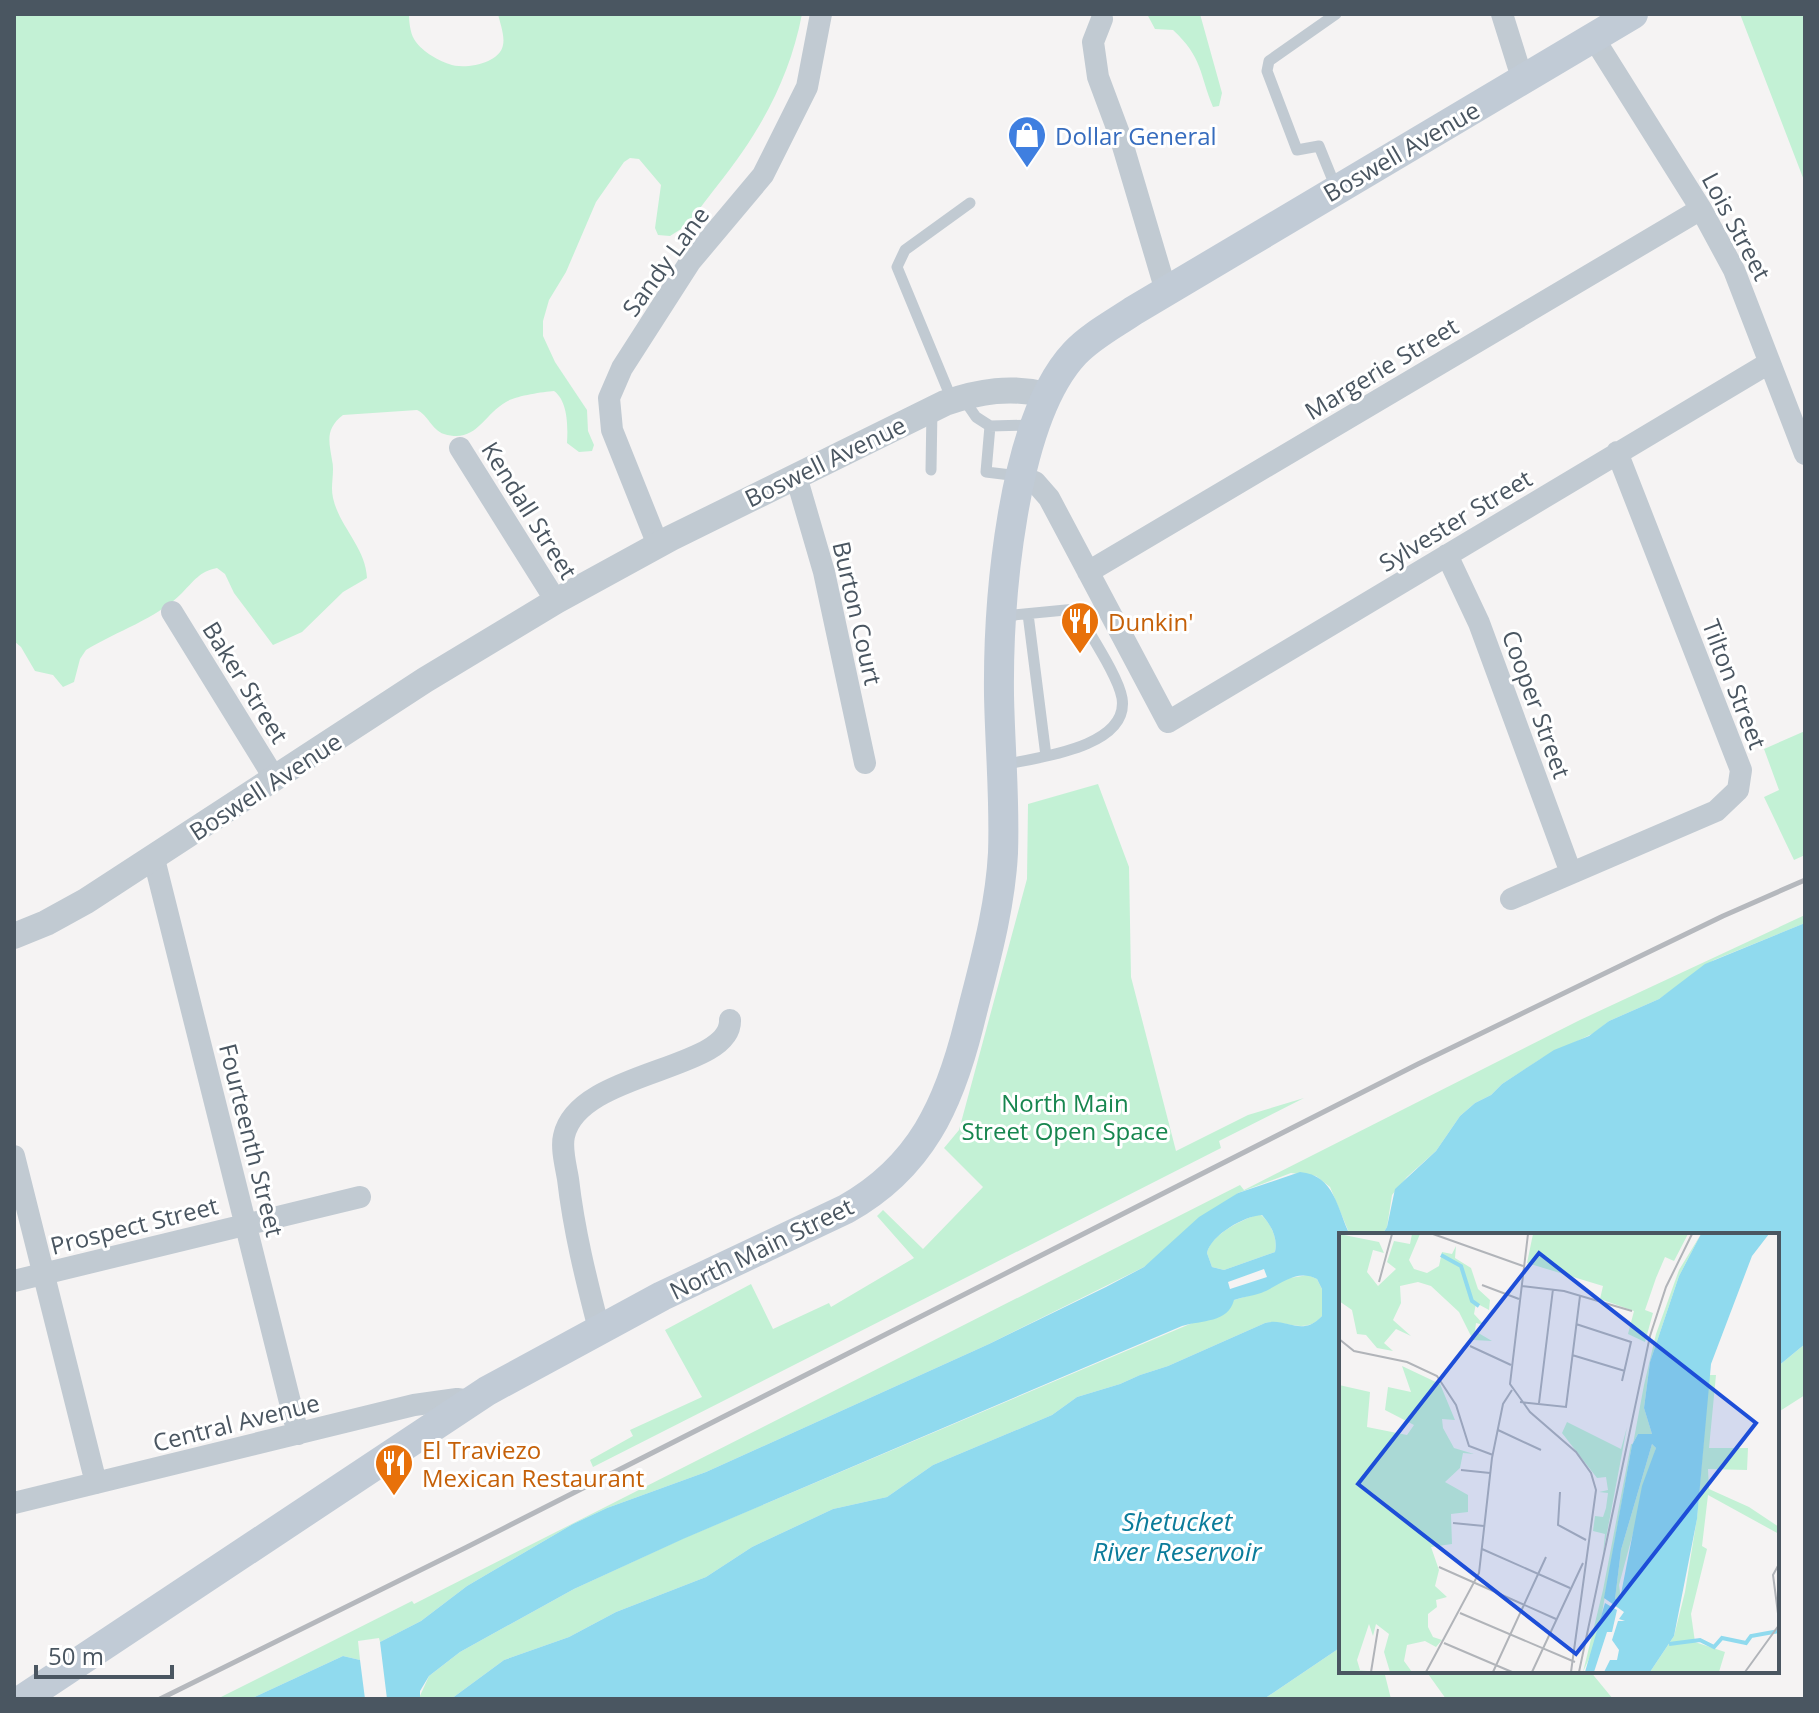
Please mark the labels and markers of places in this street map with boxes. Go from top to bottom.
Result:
shop icon: Dollar General [1006,114,1048,169]
place label: Dollar General [1055,119,1217,152]
restaurant icon: Dunkin' [1059,600,1101,655]
place label: Dunkin' [1108,605,1194,638]
place label: El Traviezo Mexican Restaurant [422,1433,644,1494]
restaurant icon: El Traviezo Mexican Restaurant [373,1442,415,1497]

